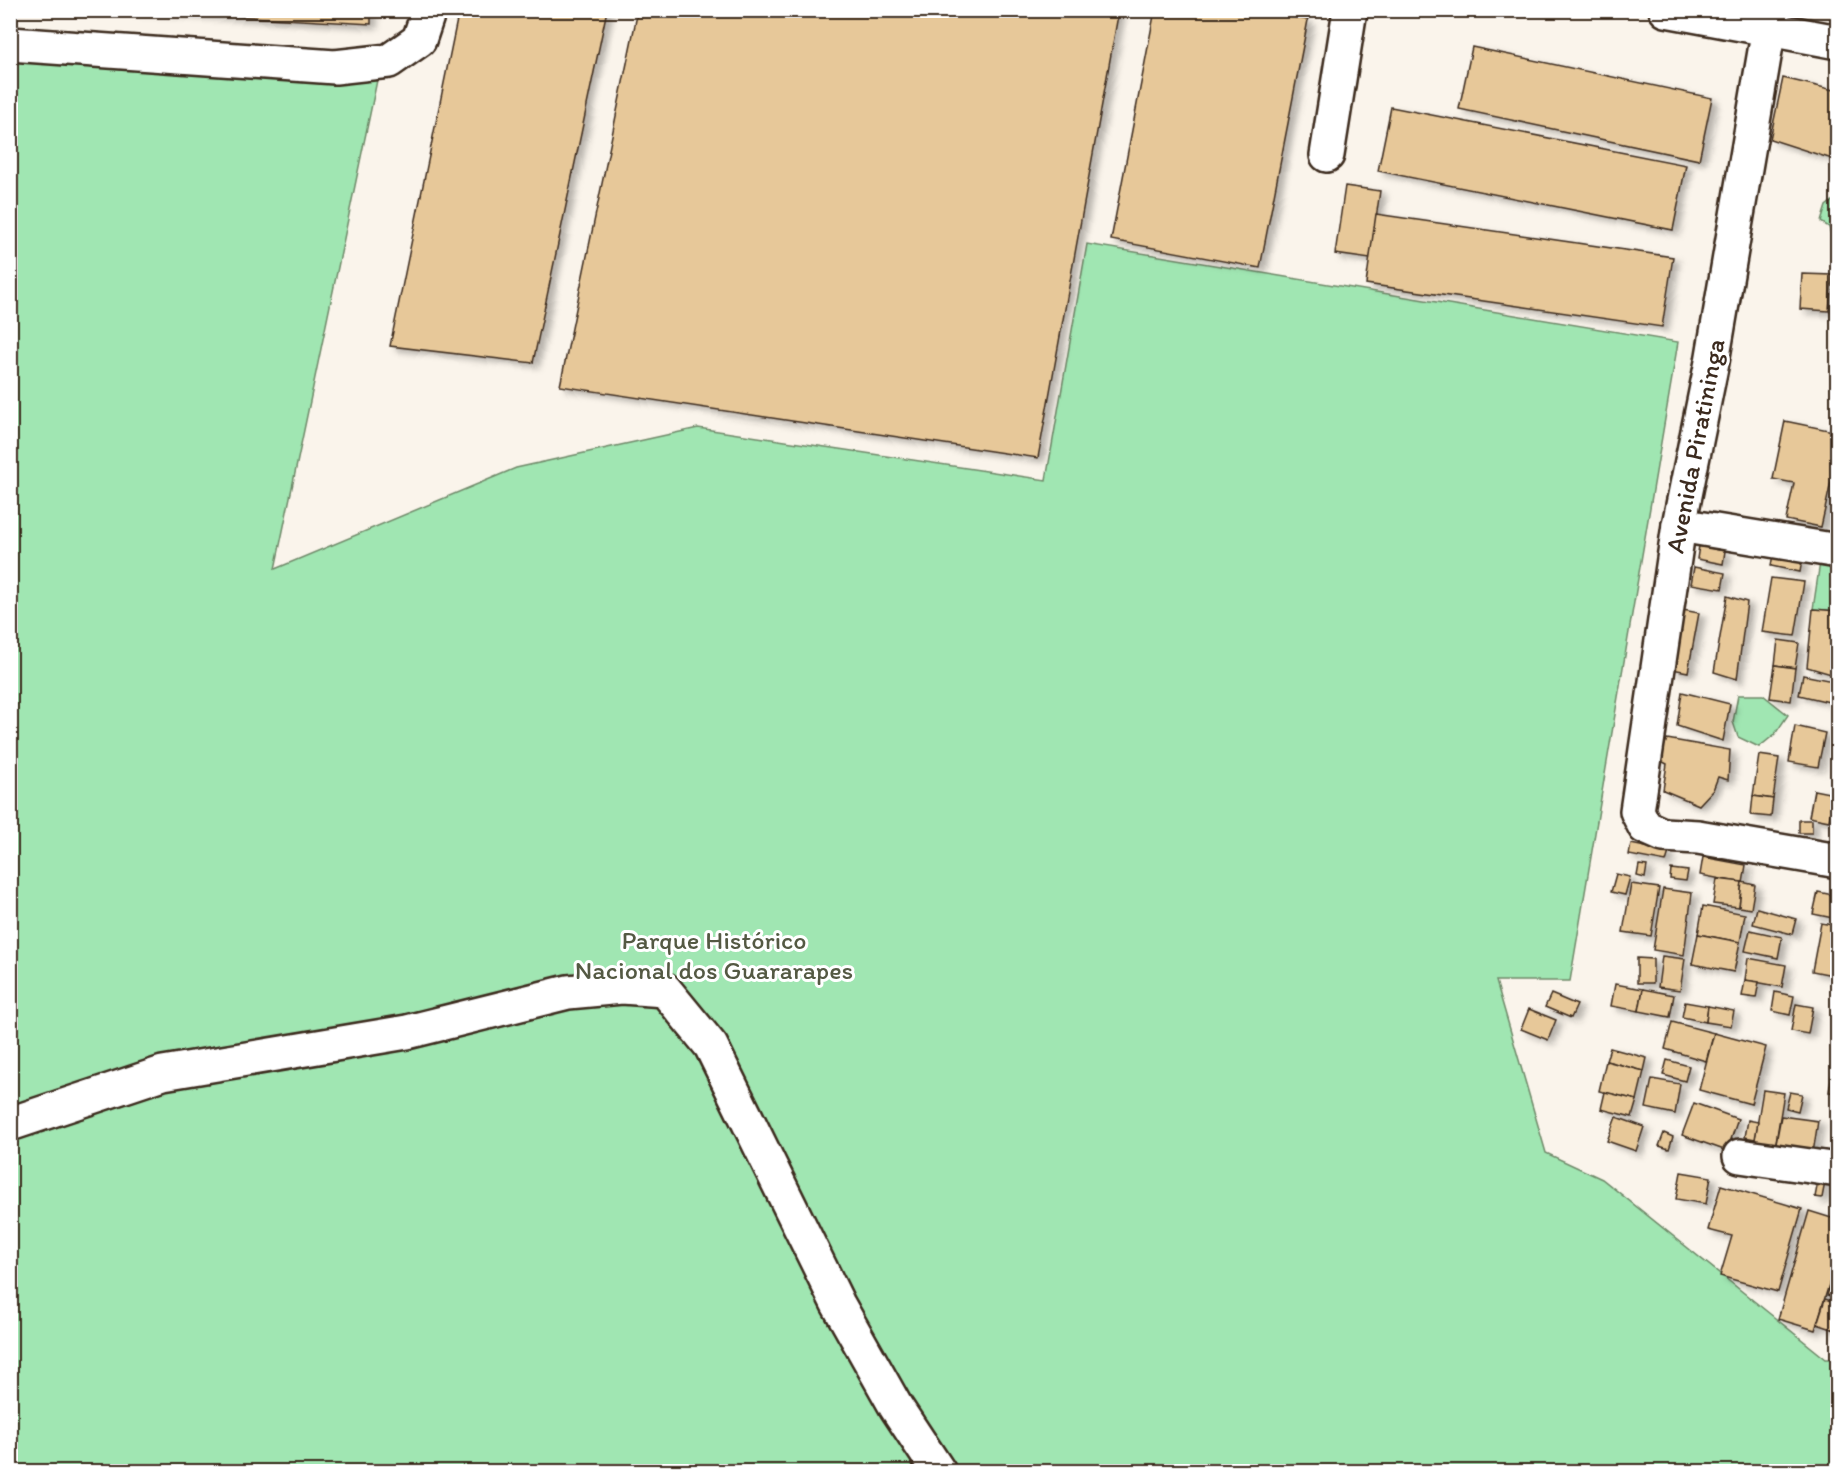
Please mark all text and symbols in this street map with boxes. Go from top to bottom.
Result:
street label: Avenida Piratininga [1659,336,1732,556]
park label: Parque Histórico Nacional dos Guararapes [575,924,853,986]

